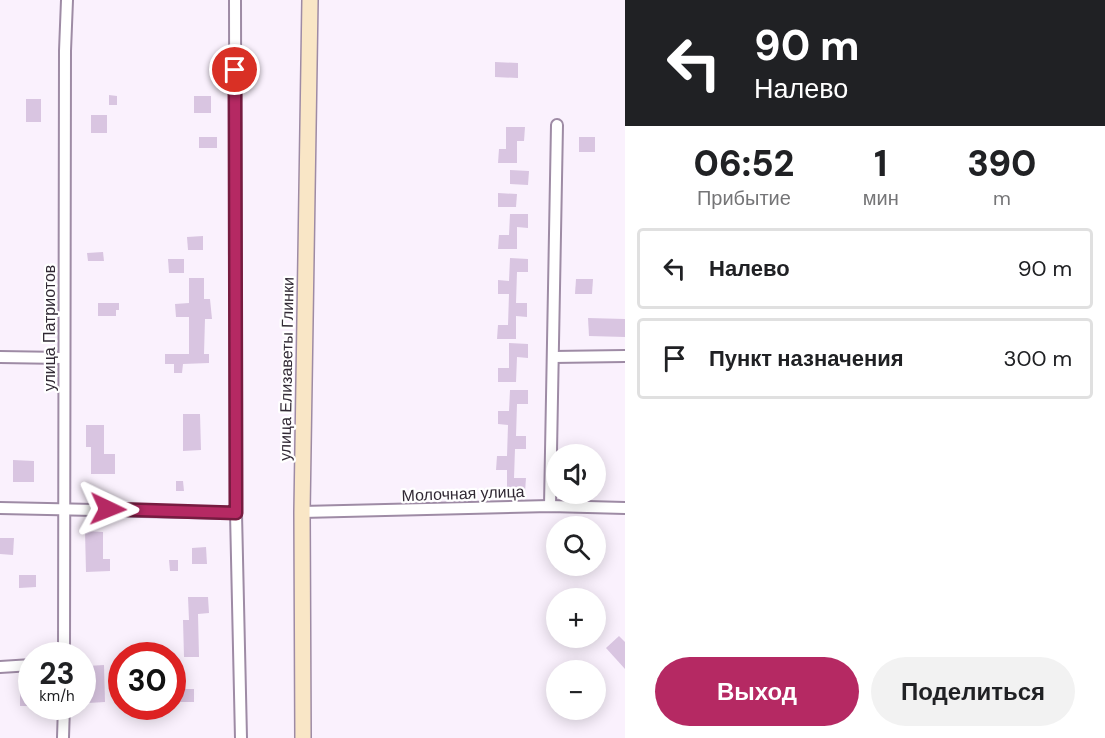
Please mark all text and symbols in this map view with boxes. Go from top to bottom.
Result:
text: 90 m [754,18,860,73]
icon: left [655,24,733,102]
pin [209,44,260,95]
icon: arrive [218,53,251,86]
text: Налево [754,71,848,106]
text: 06:52 [694,140,794,187]
text: 1 [874,140,887,187]
text: 390 [967,140,1036,187]
text: Прибытие [697,185,791,211]
text: мин [863,185,899,211]
text: m [993,185,1011,211]
icon: left [658,252,691,285]
text: Налево [709,254,790,283]
text: 90 m [1018,254,1072,283]
street label: улица Патриотов [39,265,60,391]
street label: улица Елизаветы Глинки [274,277,299,461]
icon: arrive [658,342,691,375]
text: Пункт назначения [709,344,904,373]
text: 300 m [1003,344,1072,373]
map controls [546,444,606,720]
button: sound [546,444,606,504]
position arrow [76,477,140,541]
street label: Молочная улица [401,481,525,506]
button: search [546,516,606,576]
button: + [546,588,606,648]
speed limit sign: 30 [108,642,186,720]
text: 23 [39,654,75,693]
button: Выход [655,657,859,726]
button: Поделиться [871,657,1075,726]
button: − [546,660,606,720]
text: km/h [39,686,75,706]

